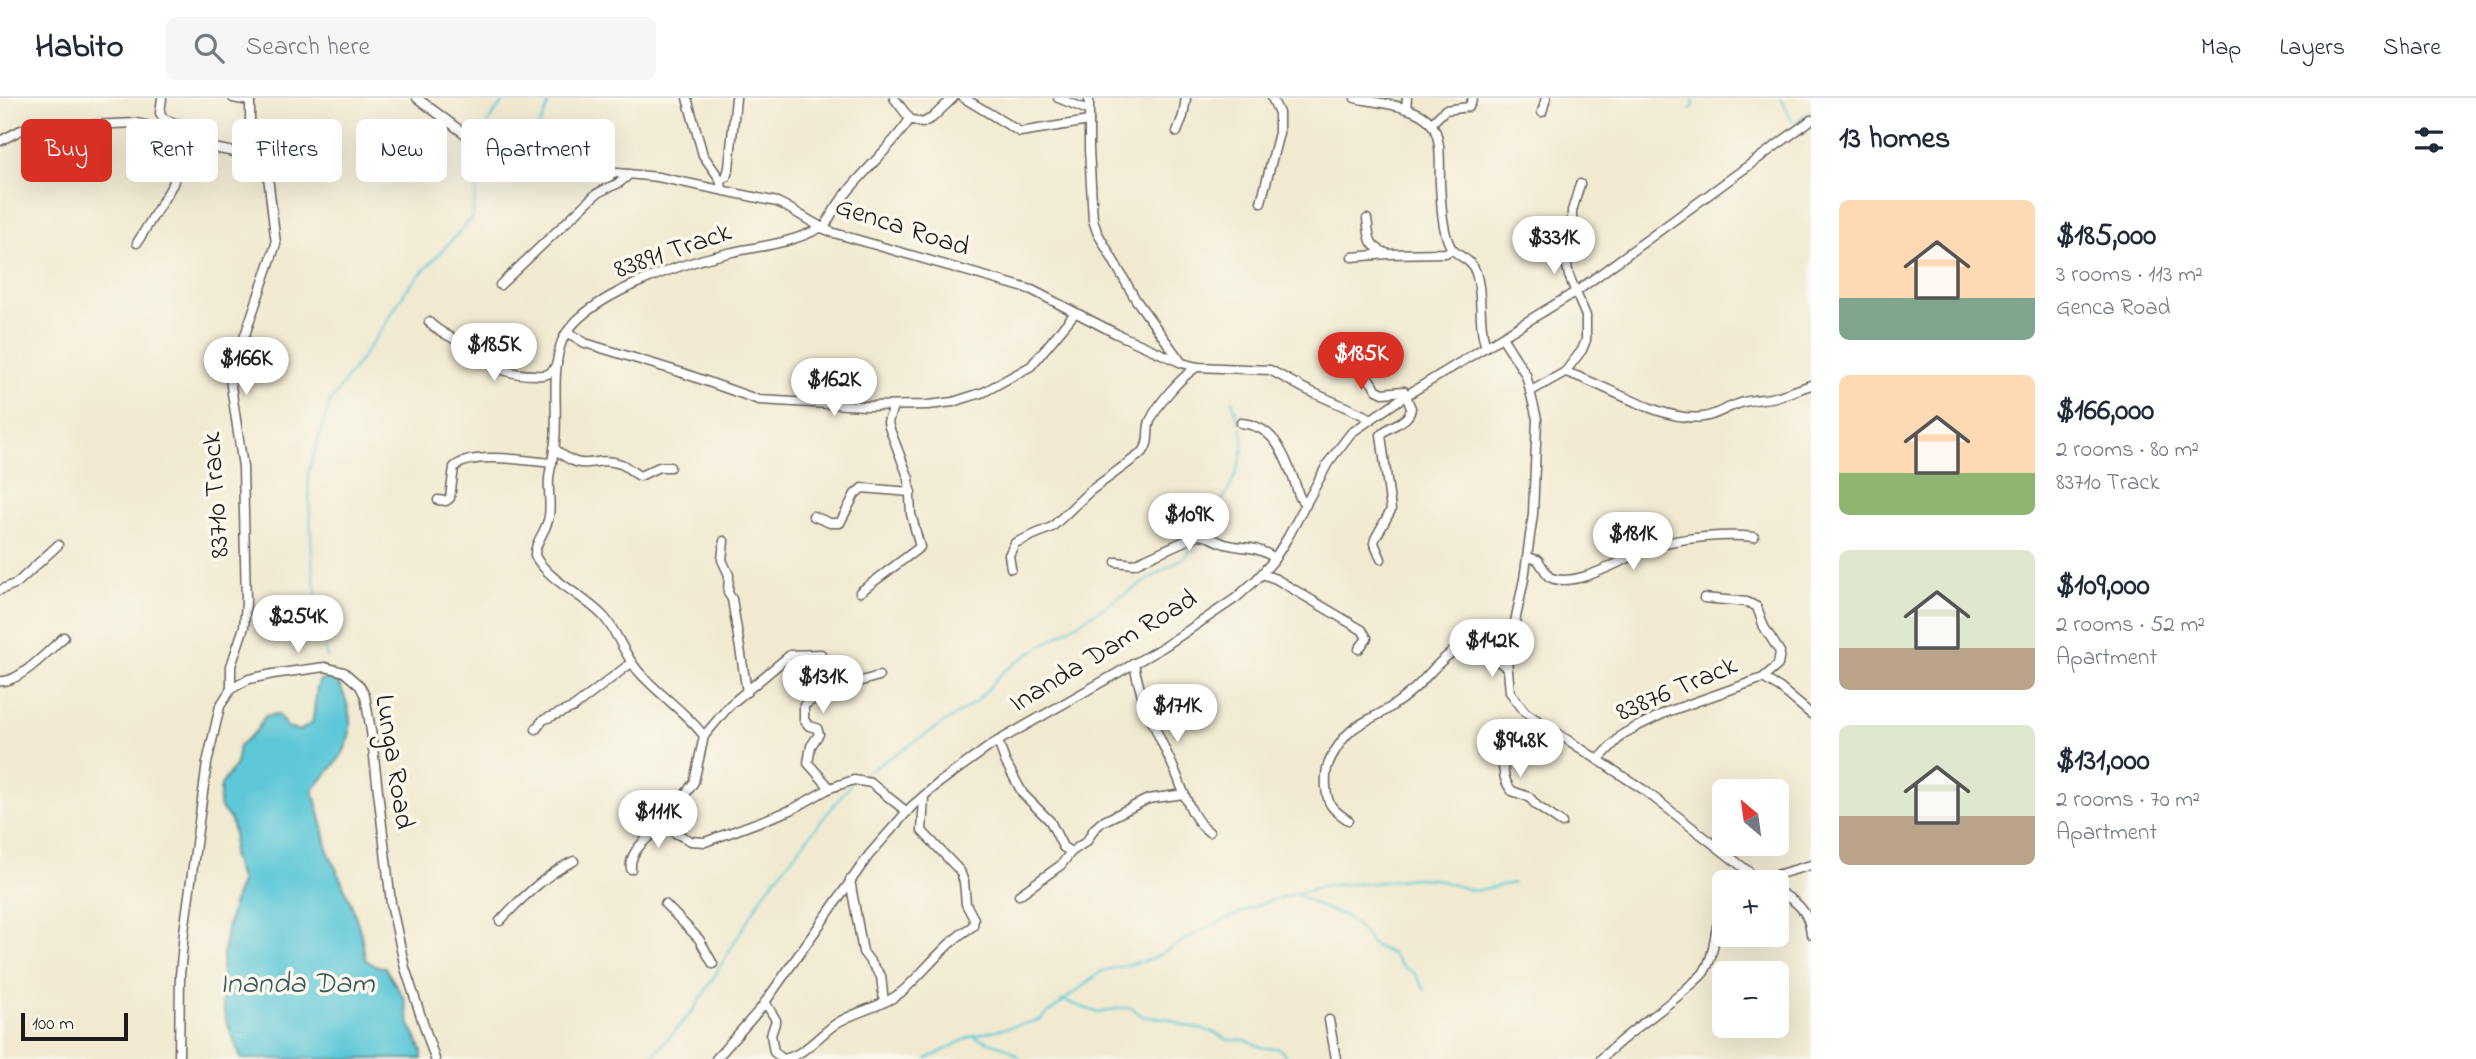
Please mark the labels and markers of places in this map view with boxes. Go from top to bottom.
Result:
pin: $331K [1505,216,1603,276]
pin: $185K [445,324,543,383]
pin: $185K [1312,332,1410,392]
pin: $166K [197,338,295,397]
pin: $162K [785,358,883,418]
pin: $109K [1140,494,1238,553]
pin: $181K [1584,512,1682,572]
pin: $254K [249,596,347,655]
pin: $142K [1443,620,1541,679]
pin: $131K [774,656,872,715]
pin: $171K [1128,684,1226,744]
pin: $94.8K [1463,720,1577,779]
pin: $111K [609,790,707,850]

